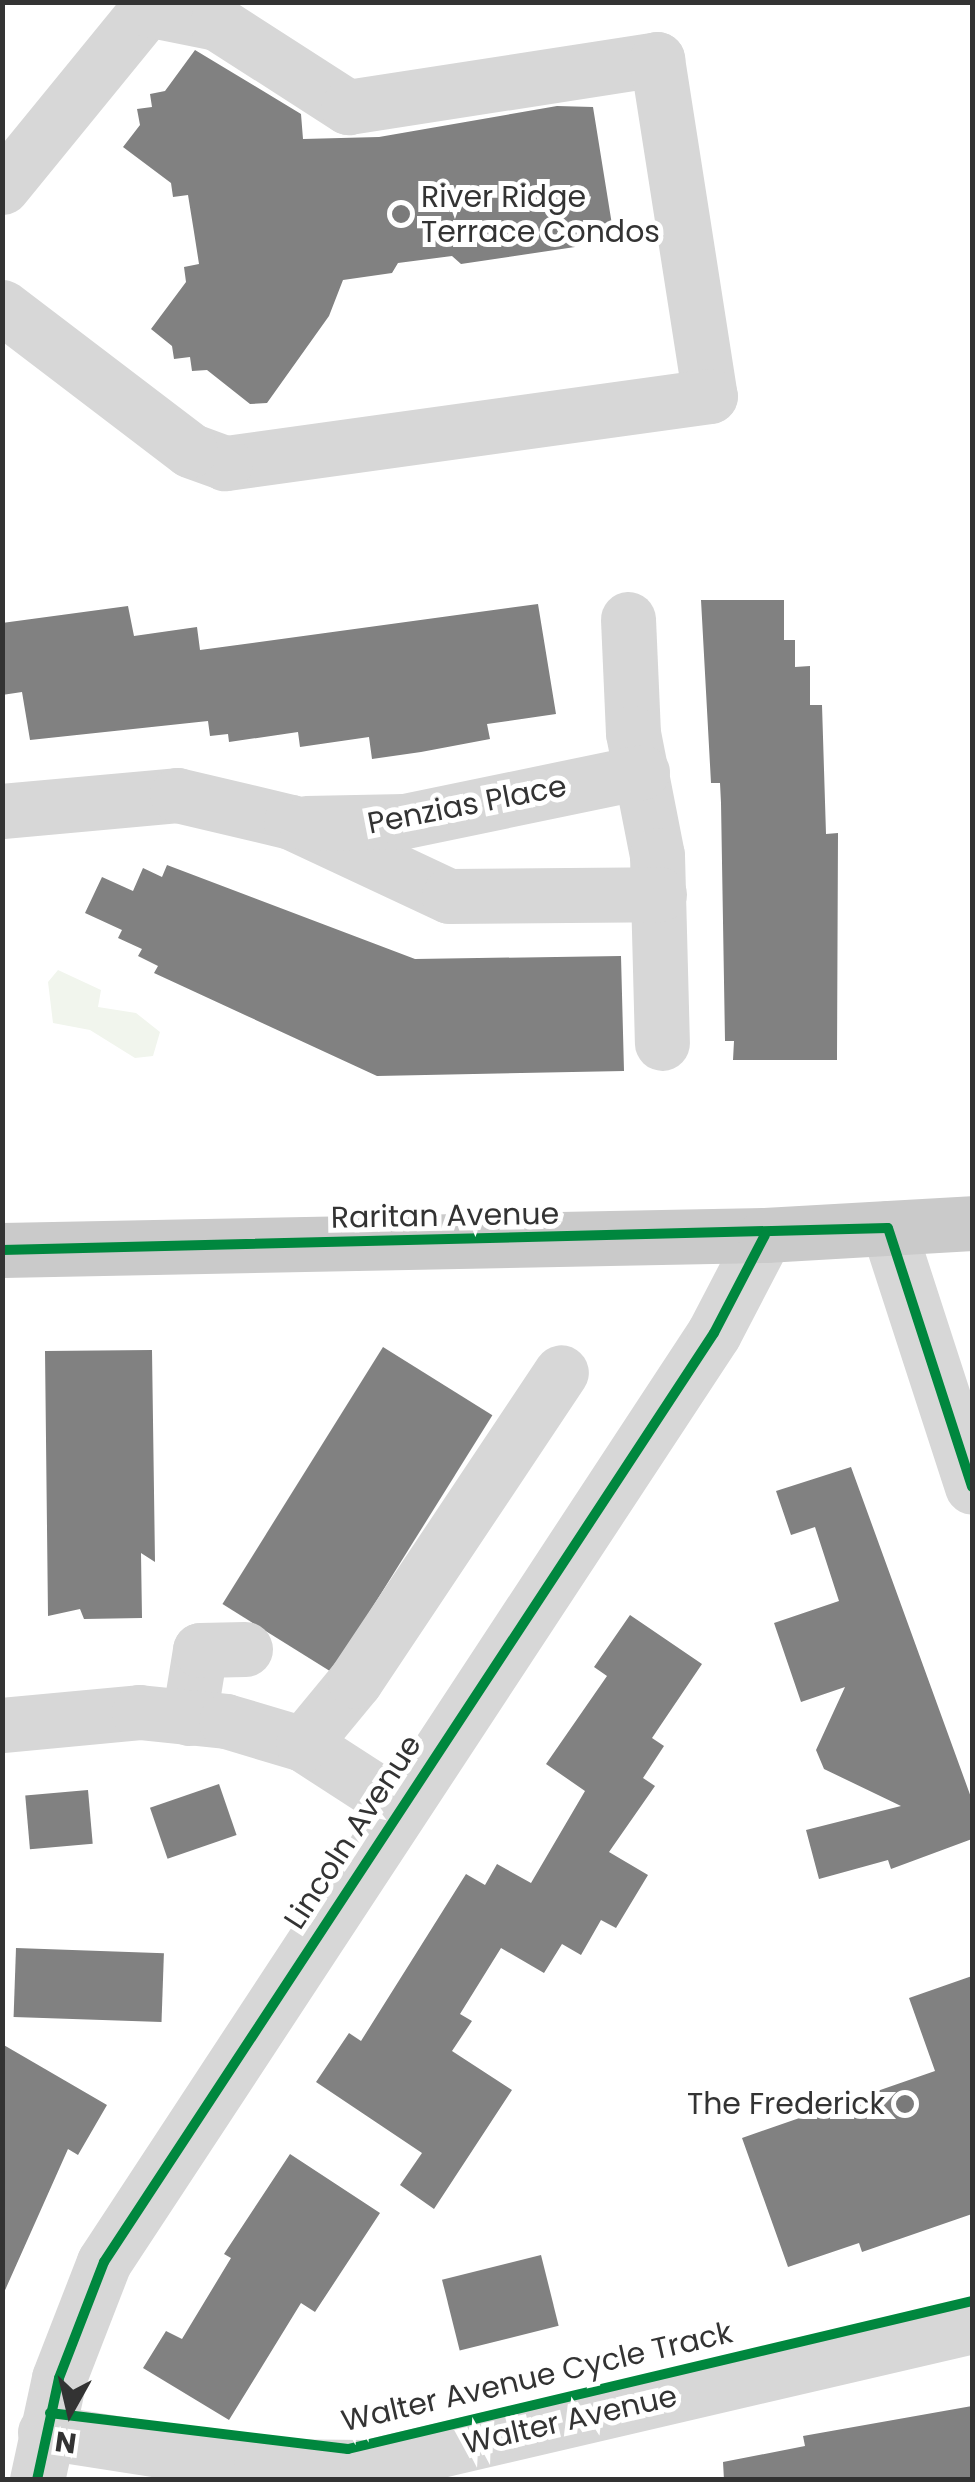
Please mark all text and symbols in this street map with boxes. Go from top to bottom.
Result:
place label: River Ridge Terrace Condos [421,179,660,250]
marker: River Ridge Terrace Condos [390,203,412,225]
street label: Penzias Place [364,768,570,842]
street label: Raritan Avenue [331,1196,559,1236]
street label: Lincoln Avenue [277,1728,429,1936]
place label: The Frederick [687,2086,885,2122]
marker: The Frederick [894,2093,916,2115]
street label: Walter Avenue Cycle Track [338,2314,736,2440]
north arrow [20,2362,120,2462]
street label: Walter Avenue [460,2378,680,2462]
text: N [53,2421,79,2463]

